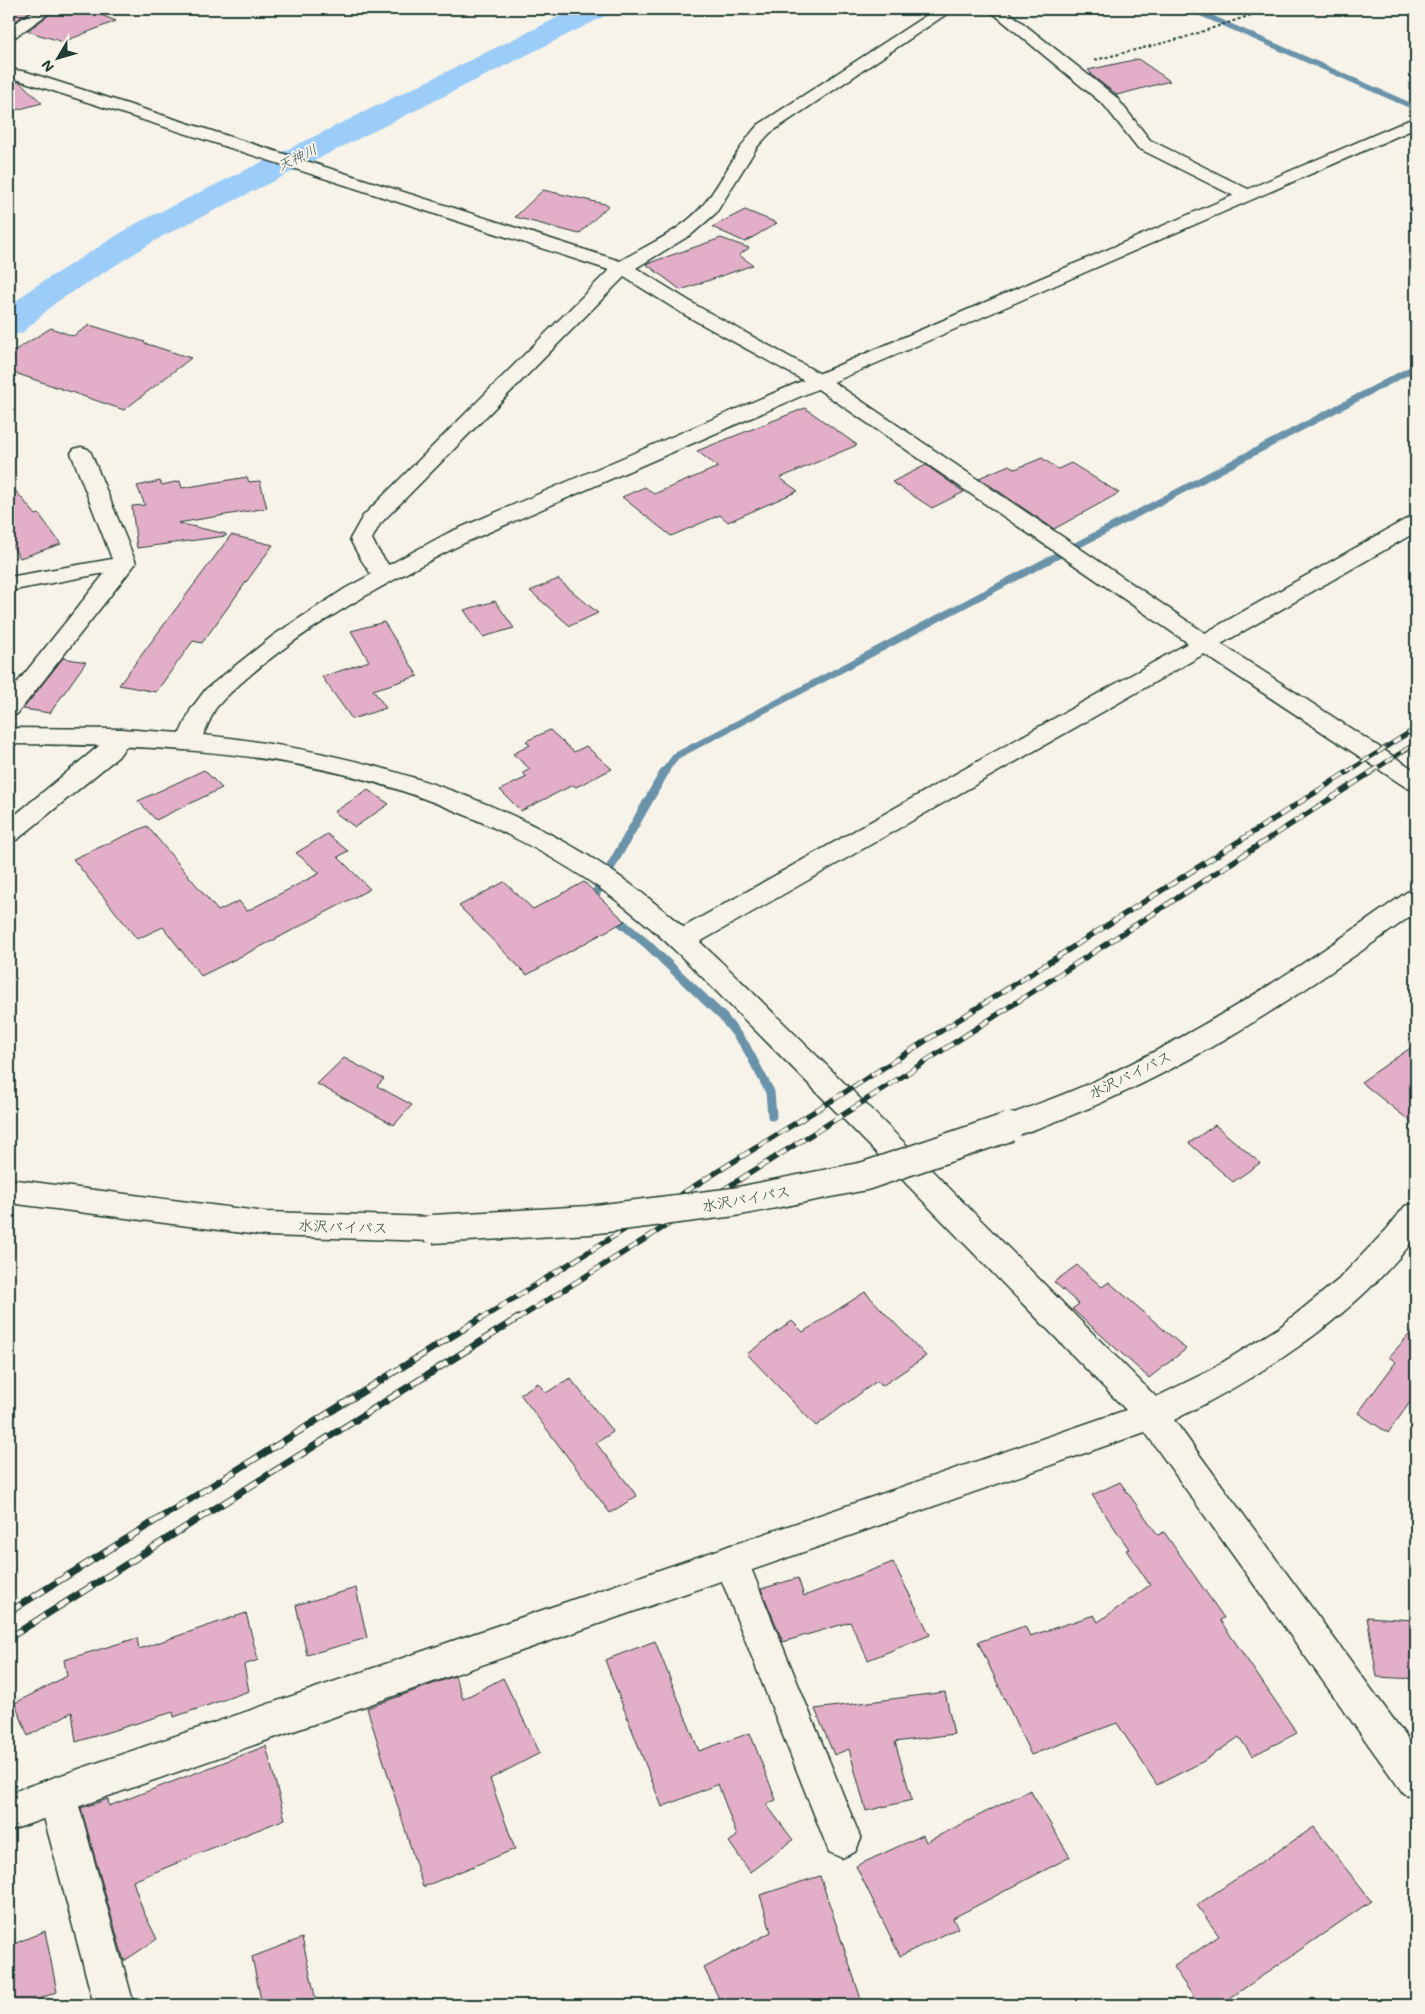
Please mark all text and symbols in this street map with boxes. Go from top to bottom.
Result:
north arrow [32,32,82,82]
text: N [37,56,58,76]
water label: 天神川 [274,139,320,175]
street label: 水沢バイパス [1085,1045,1175,1103]
street label: 水沢バイパス [700,1180,792,1216]
street label: 水沢バイパス [298,1214,388,1238]

